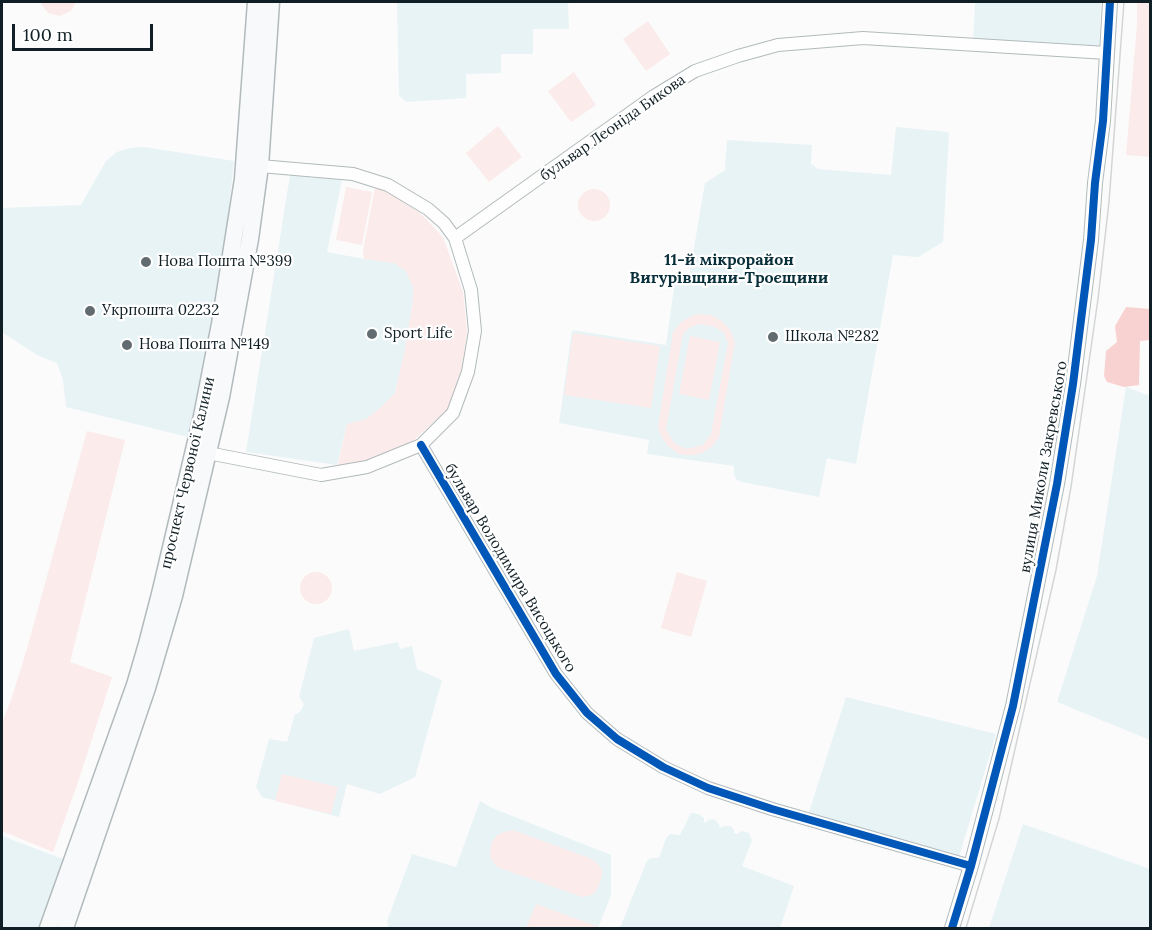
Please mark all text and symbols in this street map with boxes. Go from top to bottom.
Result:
scale bar [15,12,156,50]
text: 100 m [23,23,73,46]
street label: бульвар Леоніда Бикова [537,71,689,185]
district label: 11-й мікрорайон Вигурівщини-Троєщини [630,250,828,288]
place label: Нова Пошта №399 [158,253,292,271]
marker: Нова Пошта №399 [139,255,153,269]
place label: Укрпошта 02232 [102,302,219,320]
marker: Укрпошта 02232 [83,304,97,318]
place label: Sport Life [384,325,453,343]
marker: Sport Life [365,327,379,341]
place label: Школа №282 [785,328,879,346]
marker: Школа №282 [766,330,780,344]
place label: Нова Пошта №149 [139,336,270,354]
marker: Нова Пошта №149 [120,338,134,352]
street label: вулиця Миколи Закревського [1016,360,1072,574]
street label: проспект Червоної Калини [157,375,219,571]
street label: бульвар Володимира Висоцького [440,460,580,676]

